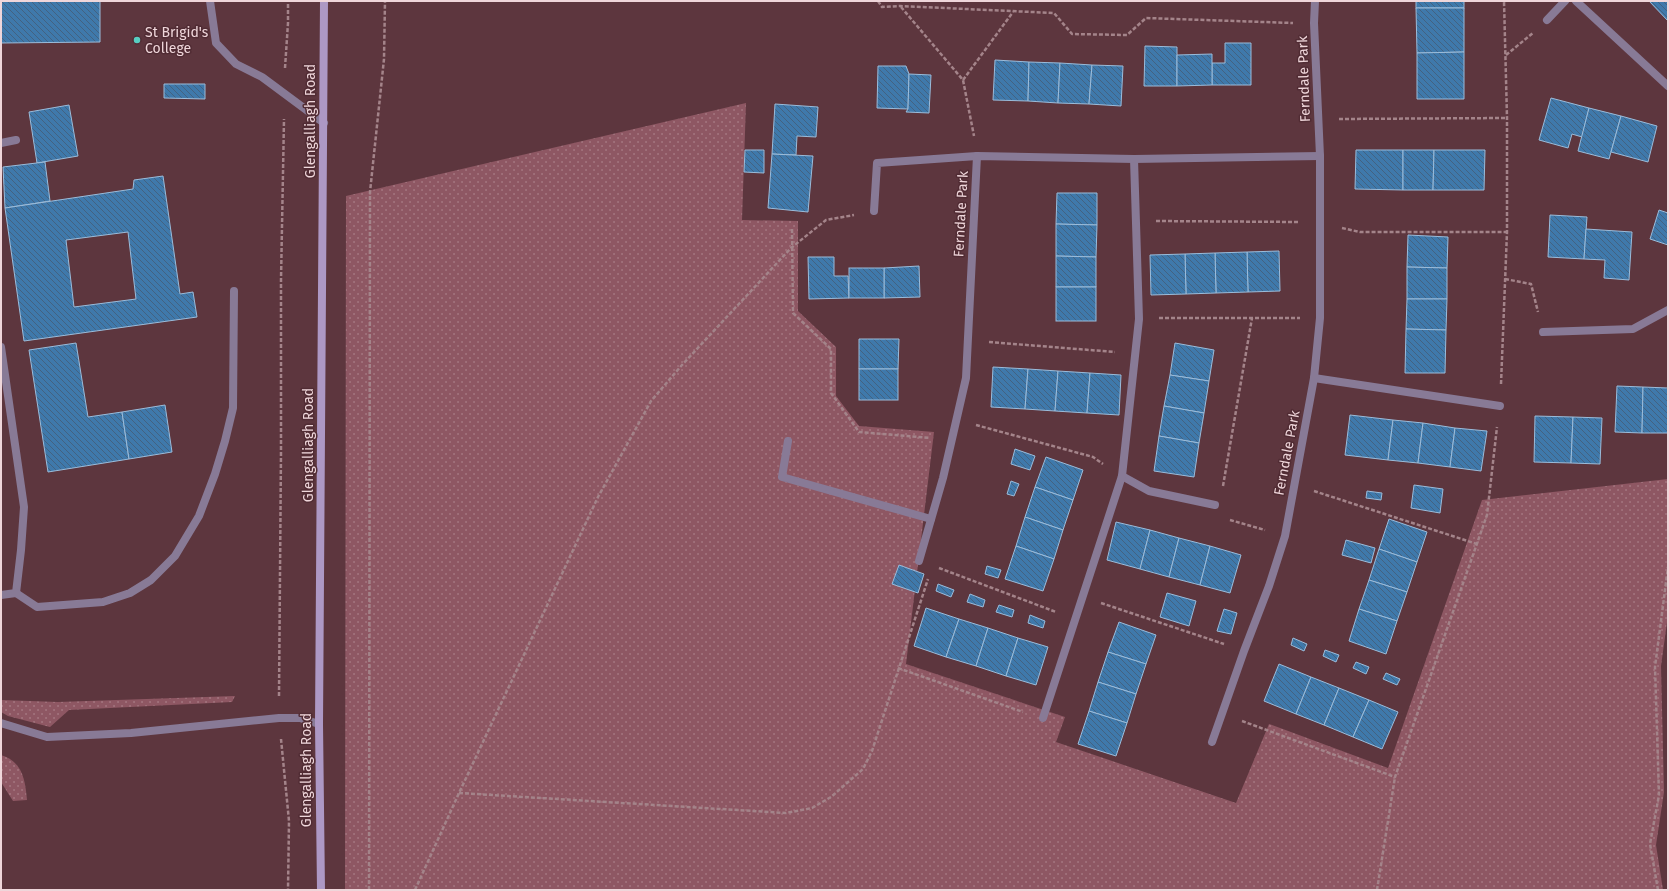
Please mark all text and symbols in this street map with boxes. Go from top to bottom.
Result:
place label: St Brigid's College [145,24,209,57]
marker: St Brigid's College [132,35,142,45]
street label: Ferndale Park [1294,35,1314,122]
street label: Glengalliagh Road [302,64,319,178]
street label: Ferndale Park [950,170,972,258]
street label: Glengalliagh Road [300,388,317,502]
street label: Ferndale Park [1270,408,1304,497]
street label: Glengalliagh Road [298,713,315,827]

